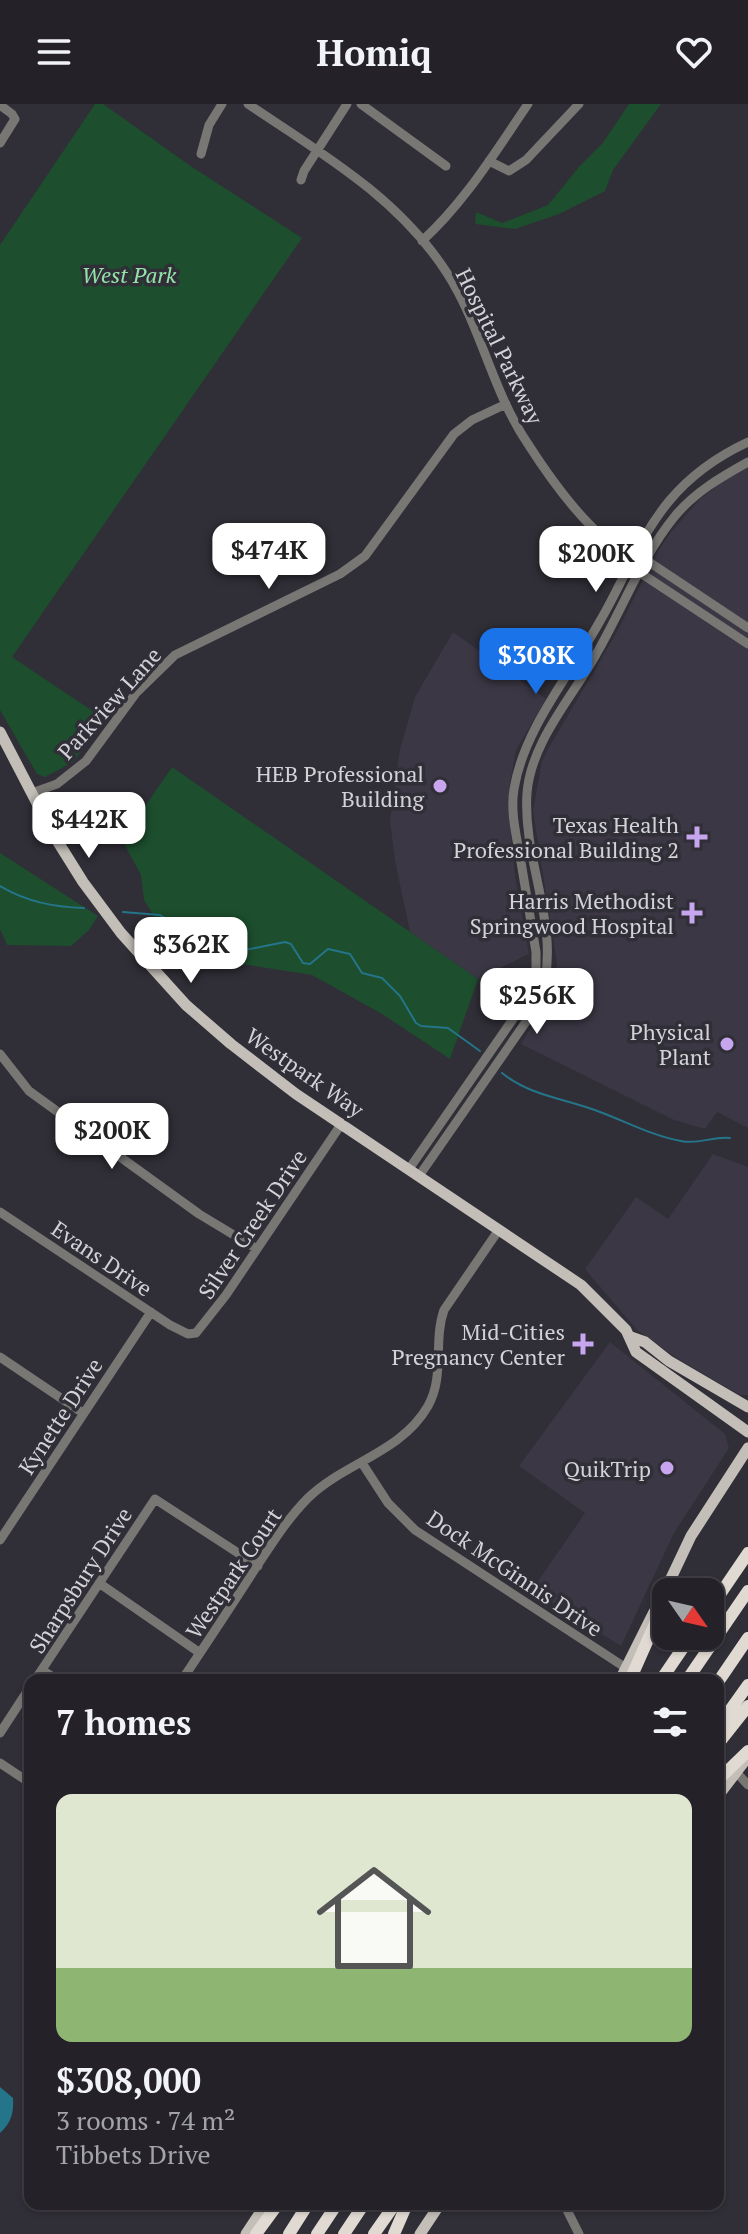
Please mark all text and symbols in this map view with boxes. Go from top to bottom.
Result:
text: Homiq [316,29,432,76]
icon: menu [32,30,76,74]
icon: heart [672,30,716,74]
park label: West Park [82,260,177,289]
street label: Hospital Parkway [450,263,551,430]
pin: $474K [213,523,325,591]
pin: $200K [540,526,652,594]
text: $474K [230,532,308,566]
text: $200K [557,535,635,569]
pin: $308K [480,628,592,696]
text: $308K [497,637,575,671]
street label: Parkview Lane [51,641,167,765]
place label: HEB Professional Building [256,759,424,813]
marker: HEB Professional Building [431,777,449,795]
pin: $442K [33,792,145,860]
text: $442K [50,801,128,835]
place label: Texas Health Professional Building 2 [453,810,679,864]
marker: Texas Health Professional Building 2 [686,826,708,848]
place label: Harris Methodist Springwood Hospital [470,886,674,940]
marker: Harris Methodist Springwood Hospital [681,902,703,924]
pin: $362K [135,917,247,985]
text: $362K [152,926,230,960]
pin: $256K [481,968,593,1036]
text: $256K [498,977,576,1011]
place label: Physical Plant [630,1017,711,1071]
street label: Westpark Way [240,1021,371,1124]
marker: Physical Plant [718,1035,736,1053]
pin: $200K [56,1103,168,1171]
text: $200K [73,1112,151,1146]
street label: Silver Creek Drive [191,1144,313,1304]
street label: Evans Drive [46,1214,158,1302]
place label: Mid-Cities Pregnancy Center [391,1317,566,1371]
marker: Mid-Cities Pregnancy Center [572,1333,594,1355]
street label: Kynette Drive [12,1352,108,1480]
place label: QuikTrip [564,1454,651,1483]
marker: QuikTrip [658,1459,676,1477]
street label: Sharpsbury Drive [22,1501,138,1659]
street label: Westpark Court [179,1502,287,1644]
street label: Dock McGinnis Drive [422,1503,608,1643]
north arrow [652,1578,724,1650]
map controls [652,1578,724,1650]
text: 7 homes [56,1700,191,1745]
icon: filters [648,1700,692,1744]
icon: home [302,1846,446,1990]
text: $308,000 [56,2058,201,2103]
text: 3 rooms · 74 m² [56,2103,235,2137]
text: Tibbets Drive [56,2137,211,2171]

